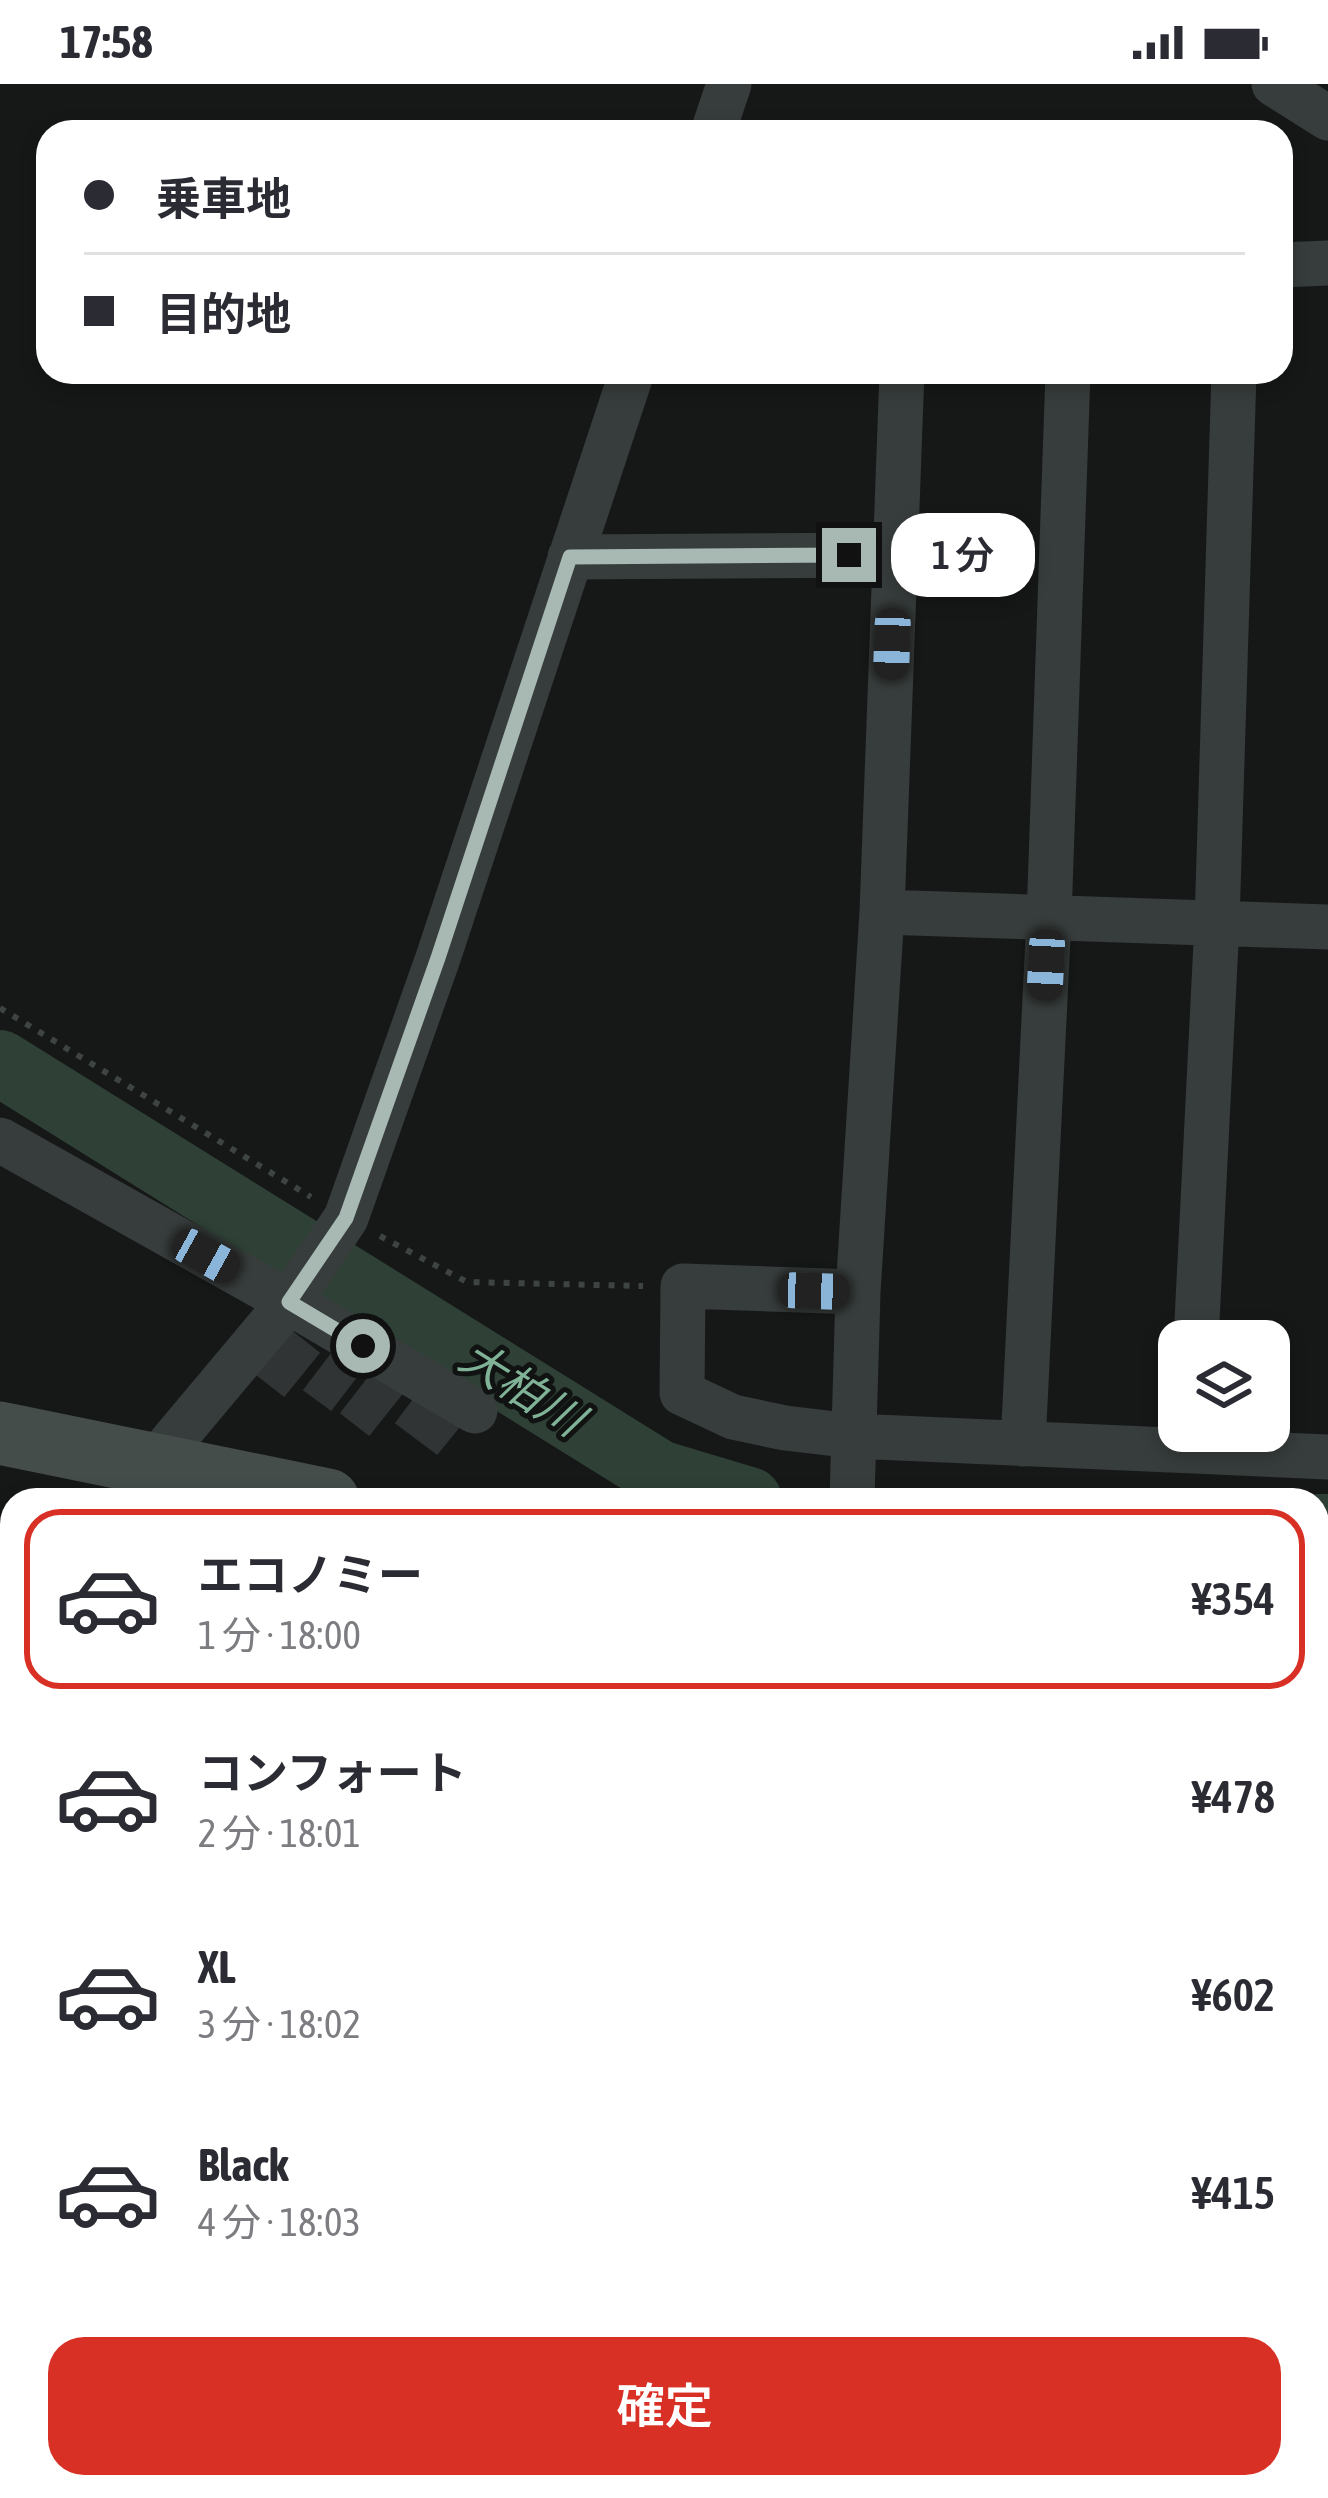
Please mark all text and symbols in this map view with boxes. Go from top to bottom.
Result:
text: 17:58 [60,16,153,68]
text: 乗車地 [156,173,291,225]
text: 目的地 [156,288,291,340]
callout: 1 分 [891,513,1035,597]
route end [822,528,876,582]
text: 1 分 [932,533,994,577]
car [873,607,911,681]
car [1026,928,1066,1002]
car [166,1223,246,1289]
car [777,1272,851,1310]
route start [336,1319,390,1373]
map controls [1158,1320,1290,1452]
button: layers [1158,1320,1290,1452]
water label: 大柏川 [451,1330,596,1448]
icon: car [54,1545,162,1653]
text: エコノミー [198,1549,423,1601]
text: ¥354 [1192,1573,1275,1625]
text: 1 分 · 18:00 [198,1613,361,1657]
icon: car [54,1743,162,1851]
text: コンフォート [198,1747,467,1799]
text: ¥478 [1192,1771,1275,1823]
text: 2 分 · 18:01 [198,1811,361,1855]
icon: car [54,1941,162,2049]
text: XL [198,1941,236,1993]
text: ¥602 [1192,1969,1275,2021]
text: 3 分 · 18:02 [198,2002,361,2046]
icon: car [54,2139,162,2247]
text: Black [198,2139,289,2191]
text: ¥415 [1192,2167,1275,2219]
text: 4 分 · 18:03 [198,2200,361,2244]
button: 確定 [48,2337,1281,2475]

